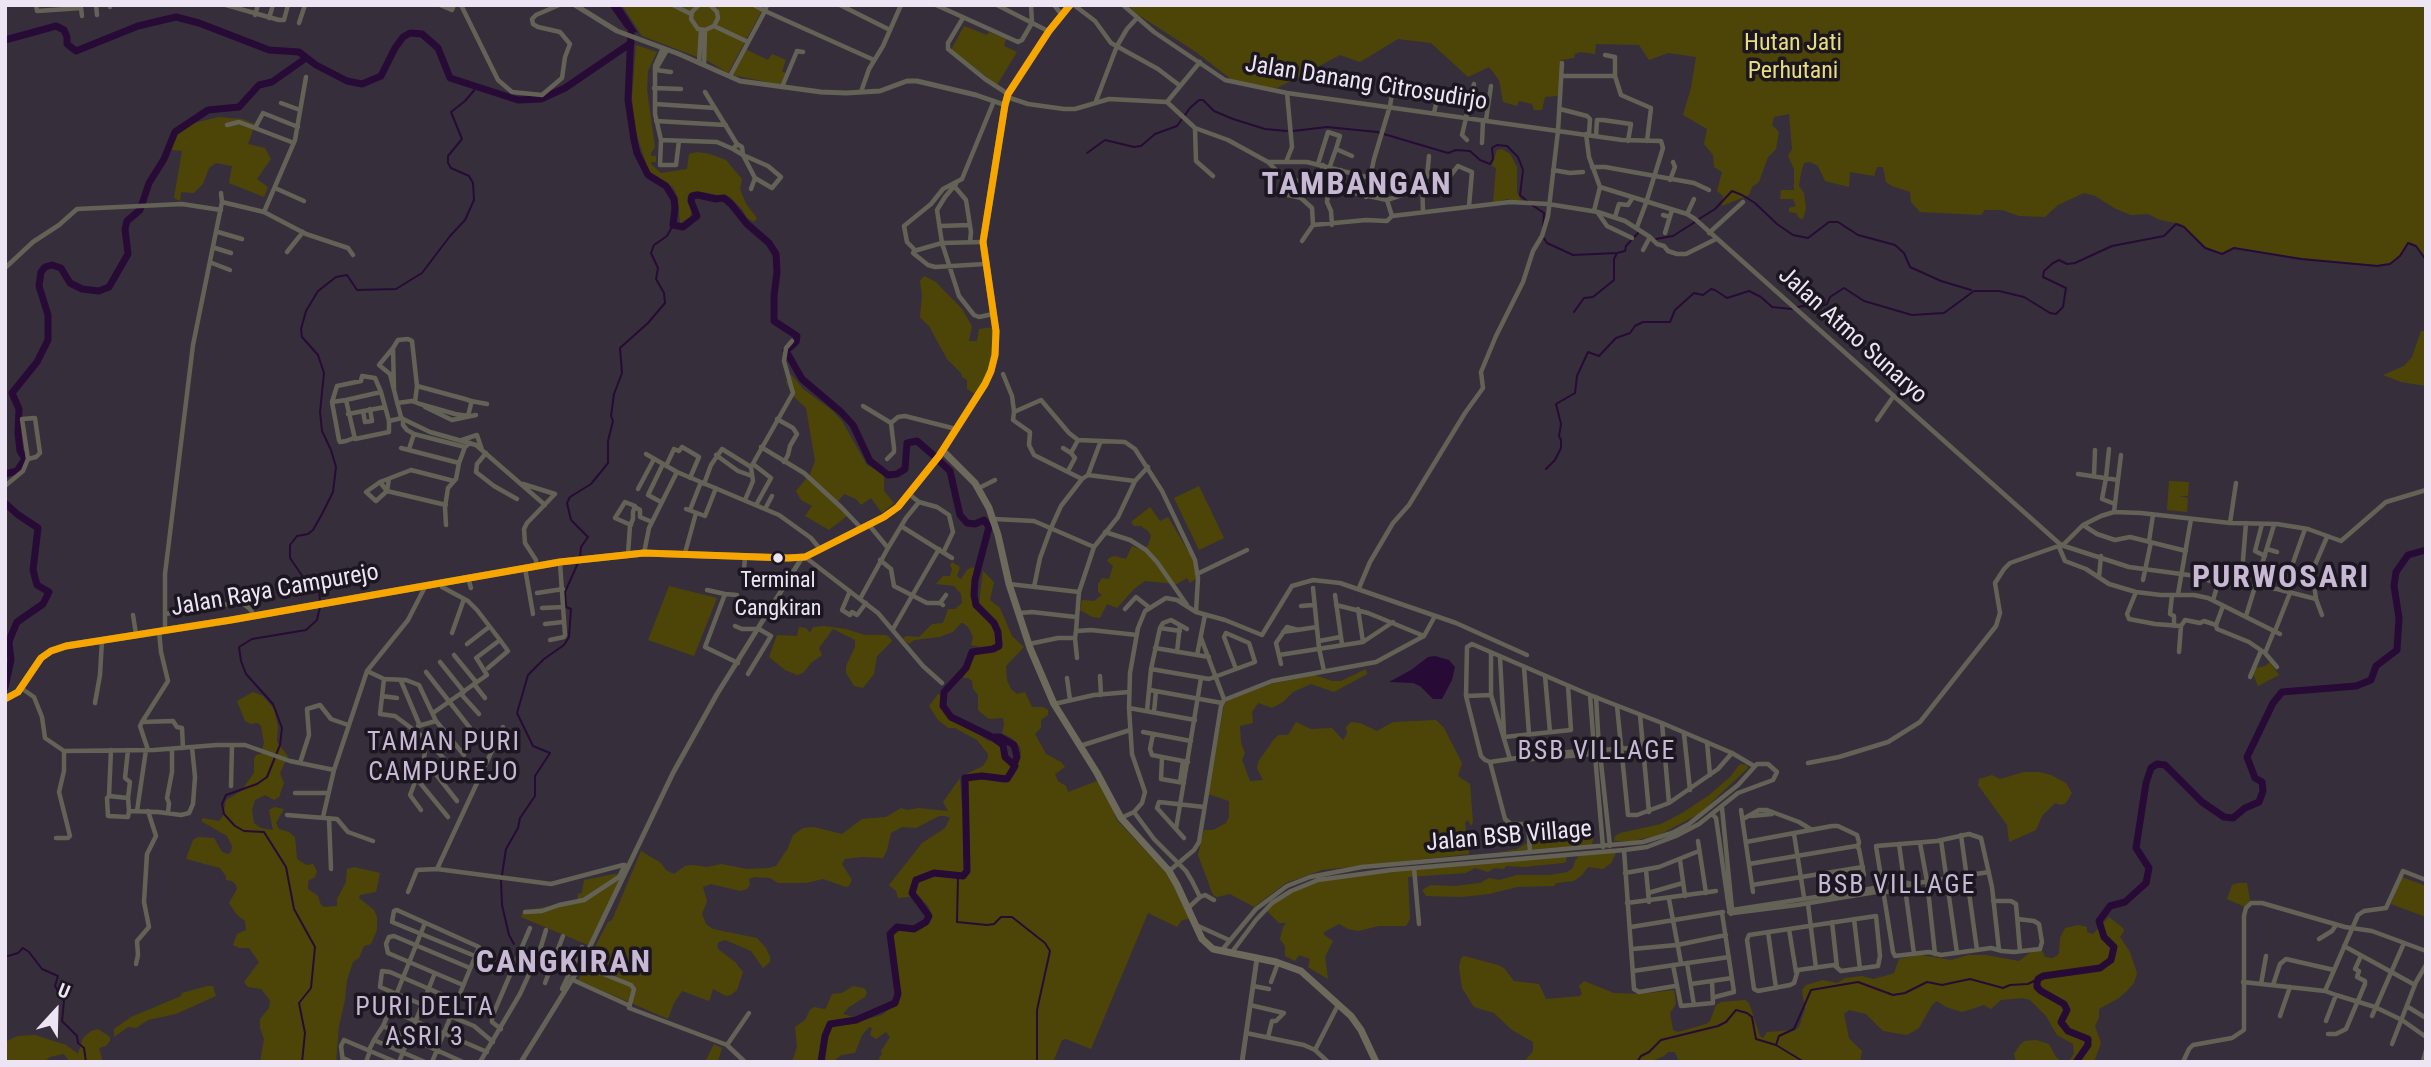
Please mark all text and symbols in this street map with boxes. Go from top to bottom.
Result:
park label: Hutan Jati Perhutani [1744,30,1842,86]
street label: Jalan Danang Citrosudirjo [1243,51,1489,117]
district label: TAMBANGAN [1263,167,1451,205]
street label: Jalan Atmo Sunaryo [1772,262,1932,410]
marker: Terminal Cangkiran [771,551,785,565]
street label: Jalan Raya Campurejo [169,559,381,623]
district label: PURWOSARI [2193,560,2369,598]
place label: Terminal Cangkiran [735,568,821,620]
district label: TAMAN PURI CAMPUREJO [368,727,520,788]
district label: BSB VILLAGE [1519,736,1675,768]
street label: Jalan BSB Village [1425,815,1593,859]
district label: BSB VILLAGE [1819,870,1975,902]
district label: CANGKIRAN [477,945,651,983]
north arrow [21,976,91,1046]
text: U [55,978,73,1004]
district label: PURI DELTA ASRI 3 [357,992,493,1054]

